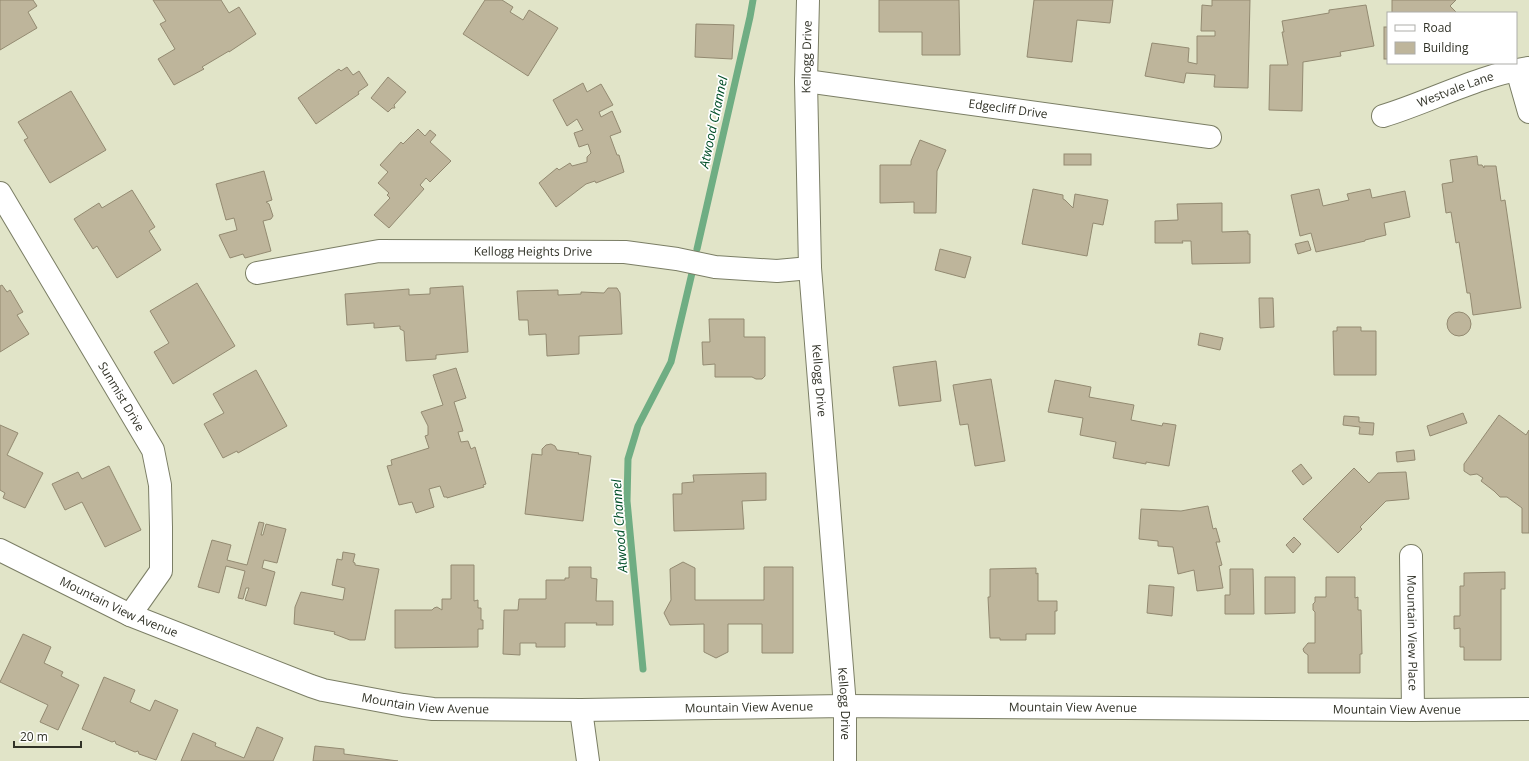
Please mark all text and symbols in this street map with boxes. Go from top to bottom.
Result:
legend [1387,12,1517,64]
text: Road [1423,19,1452,36]
street label: Kellogg Drive [797,20,816,94]
text: Building [1423,39,1469,56]
street label: Westvale Lane [1414,67,1496,111]
water label: Atwood Channel [694,74,732,171]
street label: Edgecliff Drive [967,95,1049,122]
street label: Kellogg Heights Drive [474,242,593,260]
street label: Kellogg Drive [808,343,831,418]
street label: Sunmist Drive [94,359,149,434]
water label: Atwood Channel [607,478,631,574]
street label: Mountain View Avenue [57,572,181,641]
street label: Mountain View Place [1403,575,1422,691]
street label: Kellogg Drive [834,666,854,740]
street label: Mountain View Avenue [360,688,489,717]
street label: Mountain View Avenue [685,697,813,716]
street label: Mountain View Avenue [1009,698,1137,716]
street label: Mountain View Avenue [1333,700,1461,718]
scale bar [14,723,81,749]
text: 20 m [20,728,48,745]

